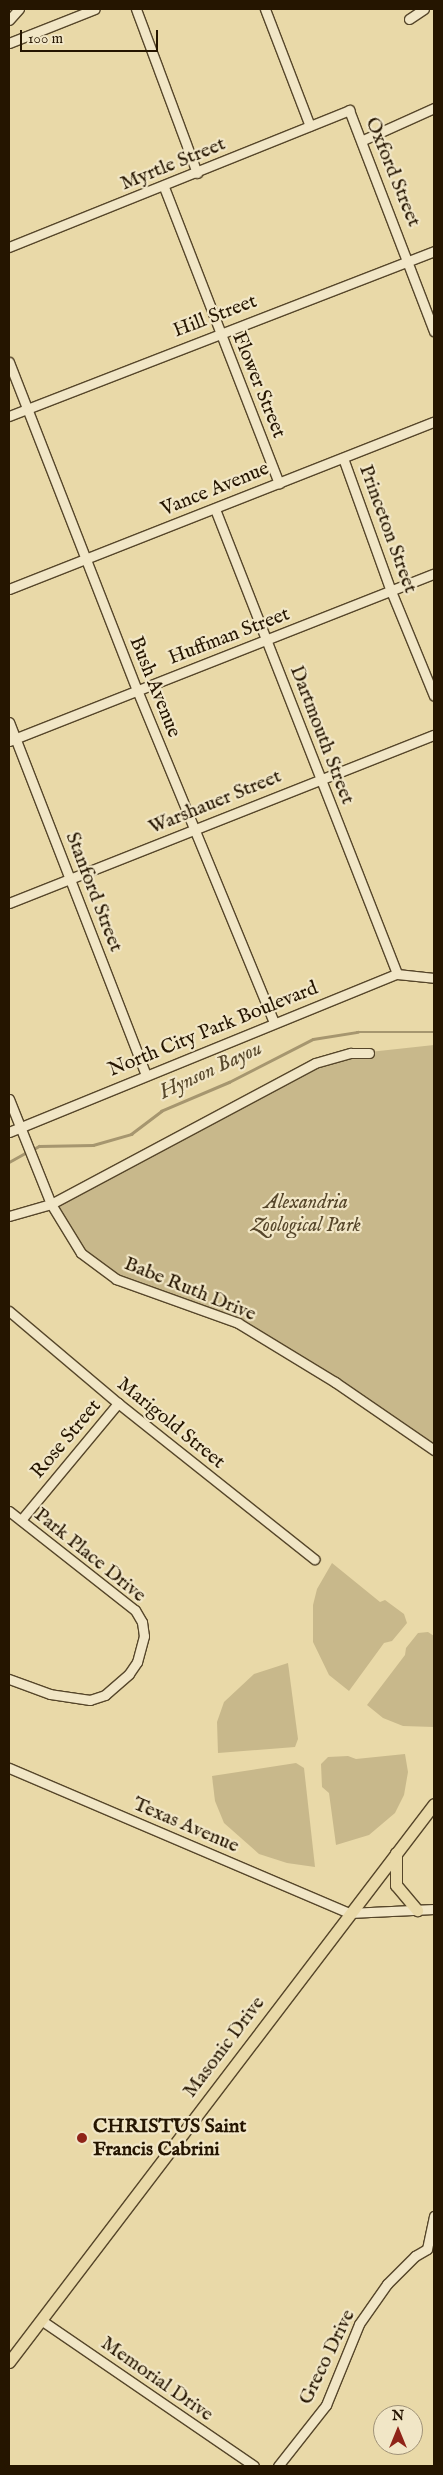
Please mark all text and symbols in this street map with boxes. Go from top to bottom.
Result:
scale bar [22,20,160,52]
text: 100 m [28,29,63,48]
street label: Oxford Street [360,114,426,230]
street label: Myrtle Street [117,132,229,196]
street label: Hill Street [170,289,260,343]
street label: Flower Street [227,328,291,442]
street label: Vance Avenue [157,456,273,522]
street label: Princeton Street [354,462,422,596]
street label: Huffman Street [165,602,293,670]
street label: Bush Avenue [124,633,186,741]
street label: Dartmouth Street [284,662,360,808]
street label: Warshauer Street [145,764,285,840]
street label: Stanford Street [60,829,128,955]
street label: North City Park Boulevard [105,976,321,1082]
water label: Hynson Bayou [156,1036,266,1106]
park label: Alexandria Zoological Park [251,1190,361,1237]
street label: Babe Ruth Drive [121,1252,259,1326]
street label: Marigold Street [112,1372,230,1474]
street label: Rose Street [26,1394,106,1484]
street label: Park Place Drive [29,1503,151,1607]
street label: Texas Avenue [129,1792,243,1858]
street label: Masonic Drive [178,1992,270,2102]
place label: CHRISTUS Saint Francis Cabrini [93,2114,246,2161]
marker: CHRISTUS Saint Francis Cabrini [75,2131,89,2145]
street label: Greco Drive [294,2306,360,2408]
street label: Memorial Drive [96,2331,218,2427]
north arrow [373,2405,423,2455]
text: N [392,2407,404,2425]

